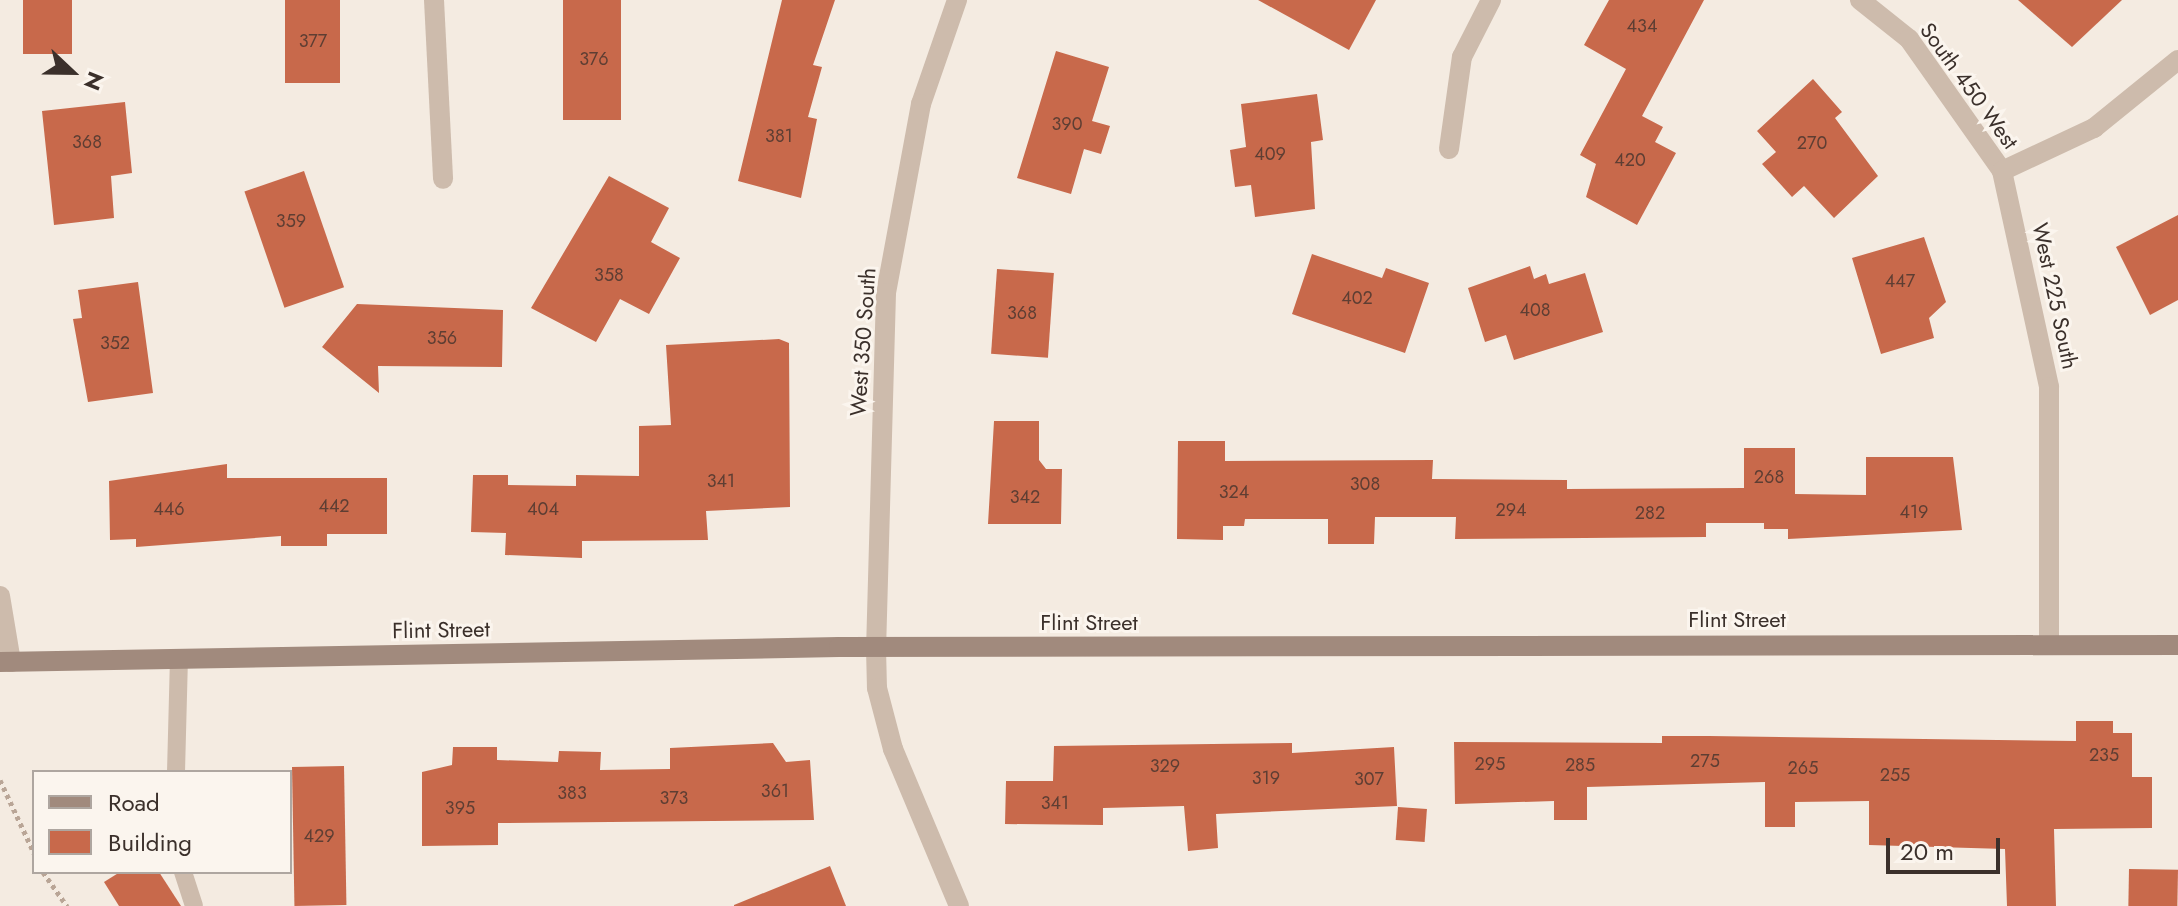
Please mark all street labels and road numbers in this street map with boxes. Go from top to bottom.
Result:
street label: South 450 West [1914,18,2024,154]
street label: West 225 South [2027,221,2083,371]
street label: West 350 South [845,267,881,417]
street label: Flint Street [1688,607,1786,633]
street label: Flint Street [1040,610,1138,636]
street label: Flint Street [392,616,490,644]

